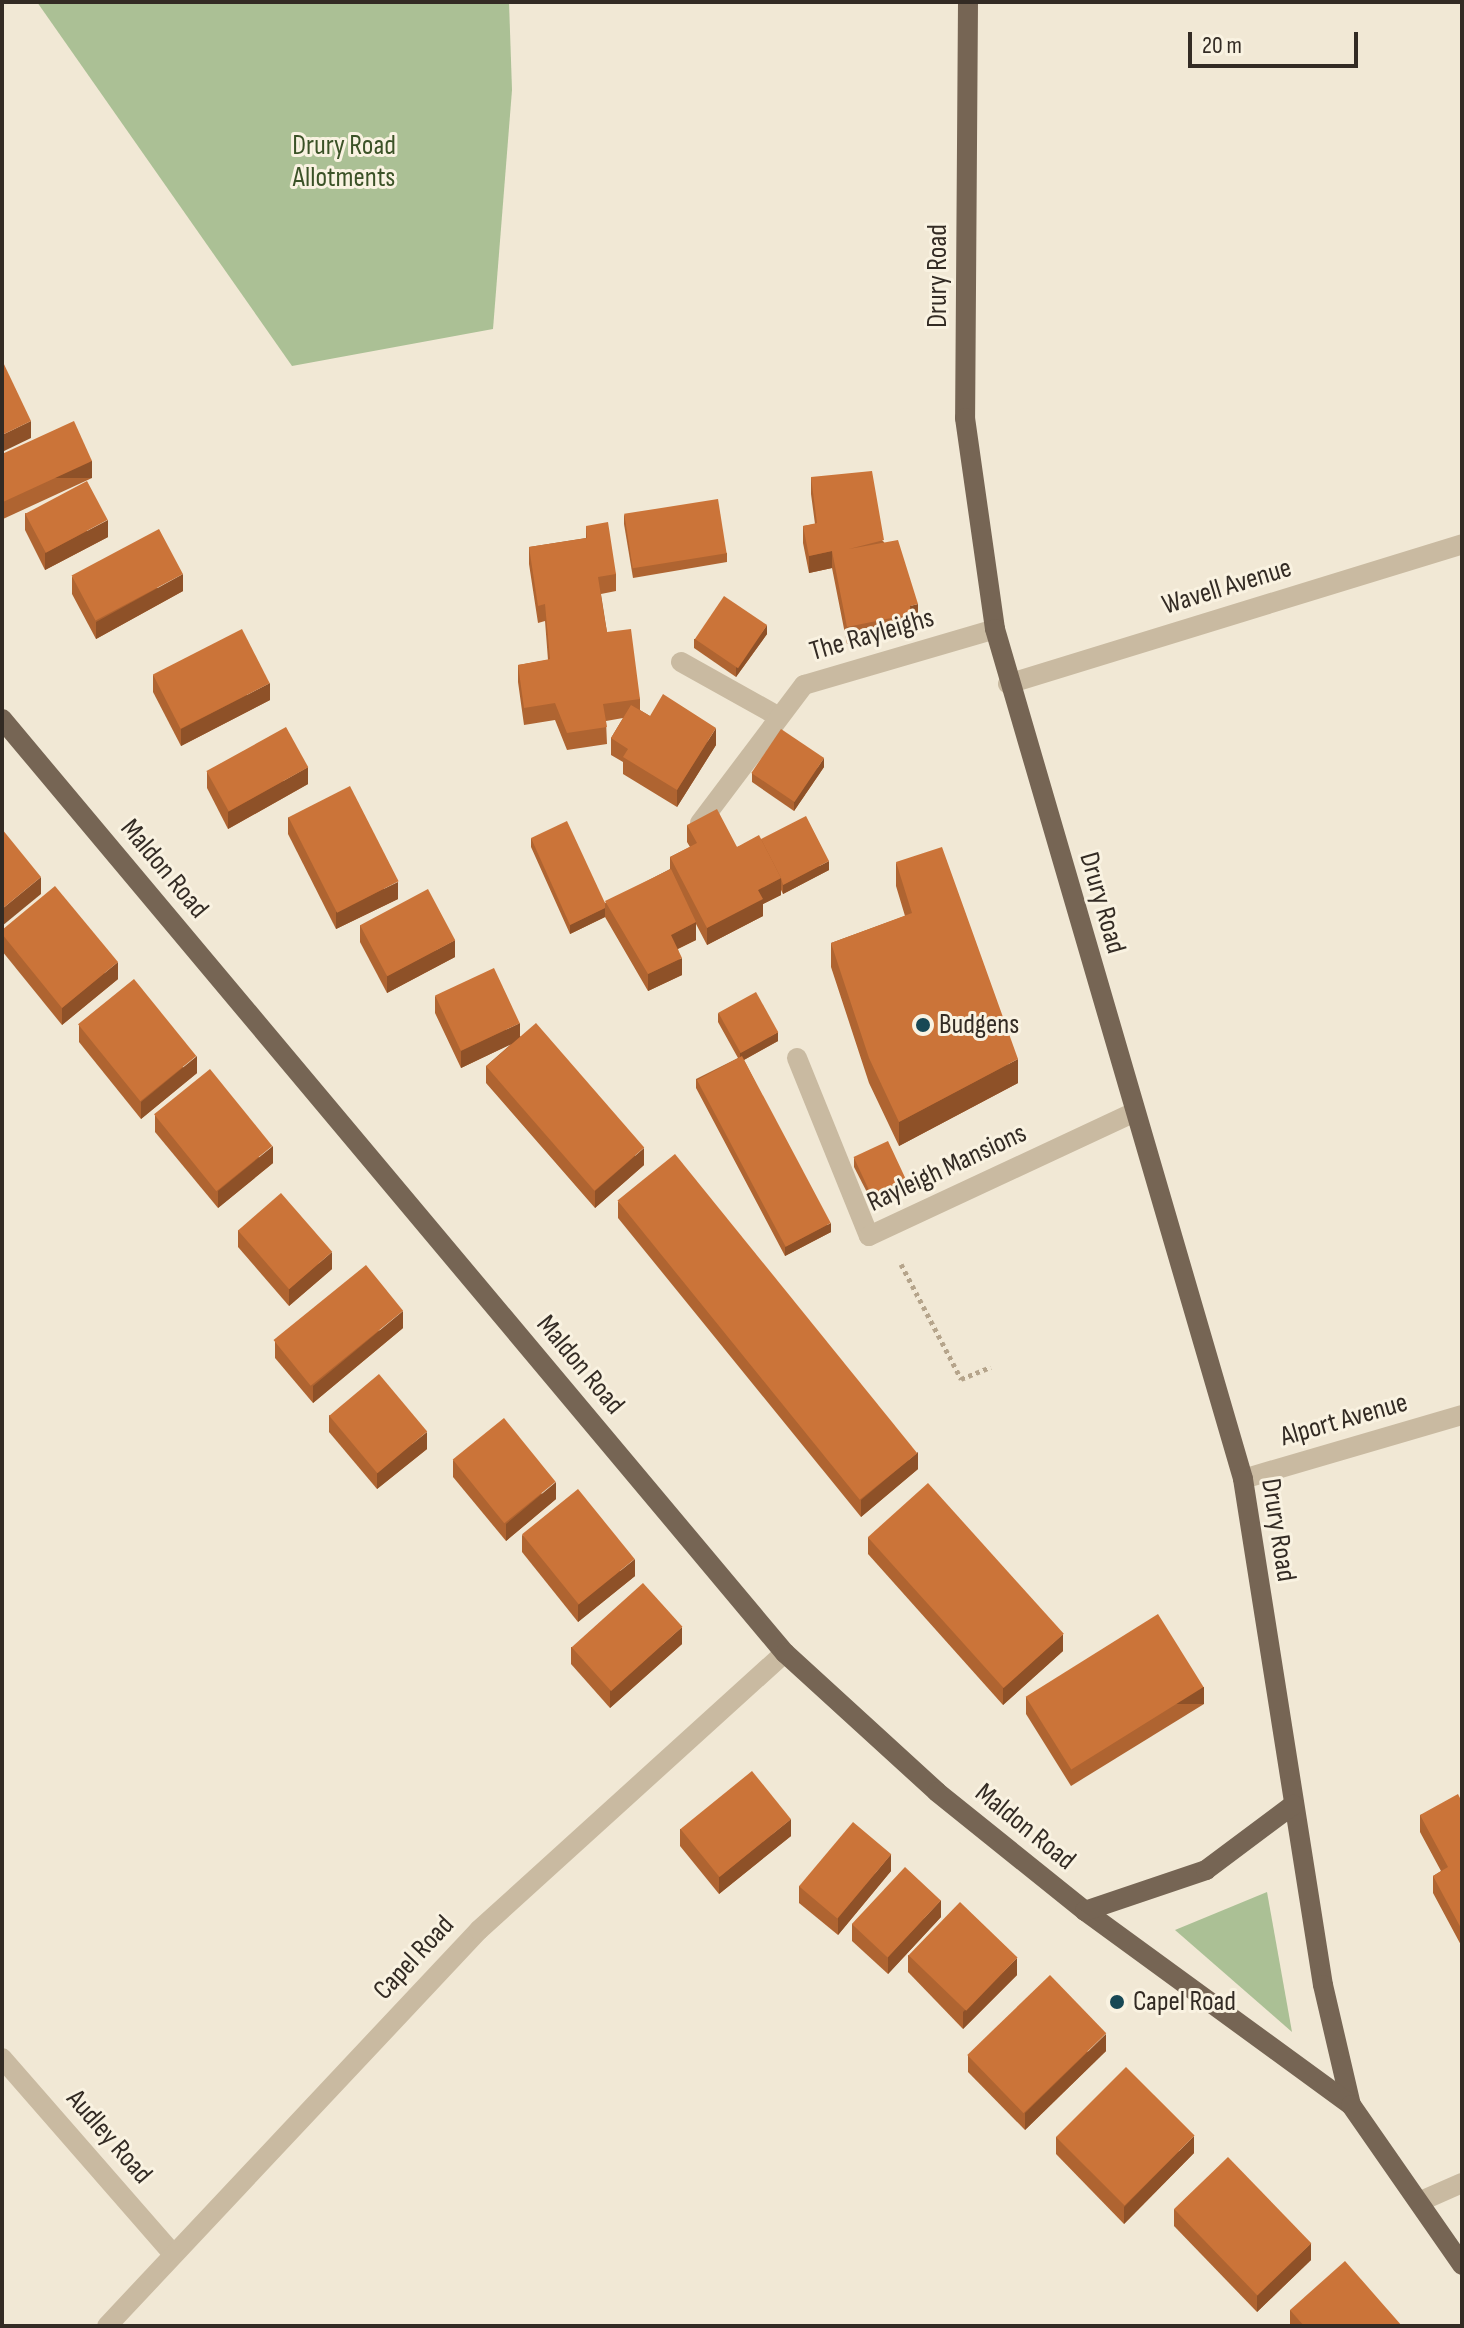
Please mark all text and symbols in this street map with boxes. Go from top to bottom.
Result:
scale bar [1192,16,1362,66]
text: 20 m [1202,31,1242,60]
park label: Drury Road Allotments [292,129,396,195]
street label: Drury Road [921,224,955,328]
street label: Wavell Avenue [1158,551,1296,623]
street label: The Rayleighs [806,601,938,669]
street label: Maldon Road [113,813,215,925]
street label: Drury Road [1072,849,1132,957]
place label: Budgens [939,1008,1019,1042]
marker: Budgens [914,1016,932,1034]
street label: Rayleigh Mansions [862,1117,1032,1219]
street label: Maldon Road [529,1309,631,1421]
street label: Alport Avenue [1277,1386,1411,1454]
street label: Drury Road [1253,1476,1303,1584]
street label: Maldon Road [968,1776,1082,1878]
street label: Capel Road [367,1909,461,2007]
place label: Capel Road [1133,1985,1236,2019]
marker: Capel Road [1108,1993,1126,2011]
street label: Audley Road [59,2083,159,2191]

